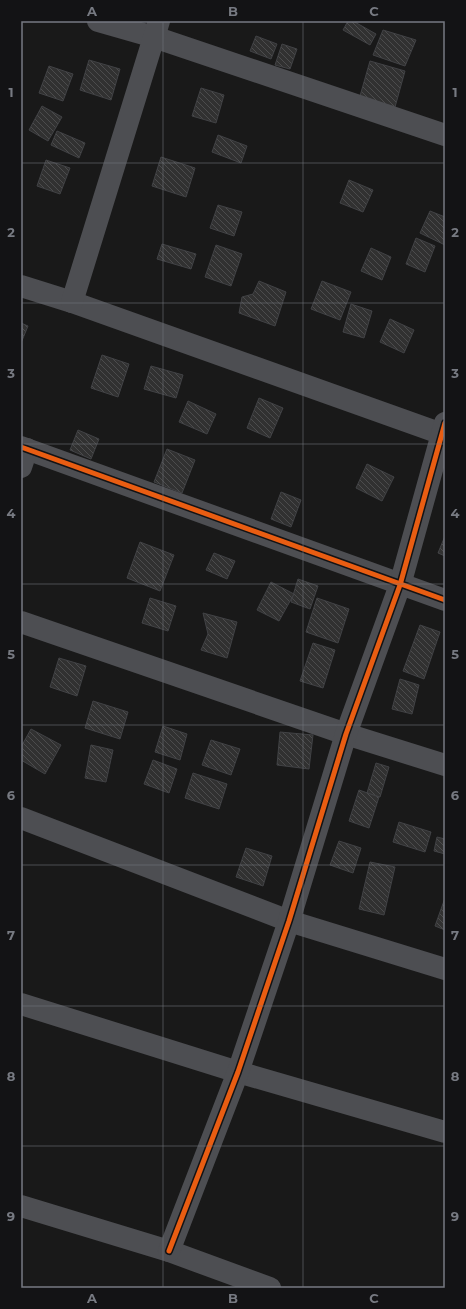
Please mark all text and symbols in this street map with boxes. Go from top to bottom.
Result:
text: A [86,3,98,19]
text: B [228,3,238,19]
text: C [369,3,379,19]
text: 1 [8,84,14,100]
text: 1 [452,84,458,100]
text: 2 [7,224,15,240]
text: 2 [451,224,459,240]
text: 3 [6,365,15,381]
text: 3 [450,365,459,381]
text: 4 [7,505,16,521]
text: 4 [451,505,460,521]
text: 5 [7,646,15,662]
text: 5 [451,646,459,662]
text: 6 [7,787,16,803]
text: 6 [451,787,460,803]
text: 7 [7,927,15,943]
text: 7 [451,927,459,943]
text: 8 [7,1068,16,1084]
text: 8 [451,1068,460,1084]
text: 9 [7,1208,15,1224]
text: 9 [451,1208,459,1224]
text: A [86,1290,98,1306]
text: B [228,1290,238,1306]
text: C [369,1290,379,1306]

